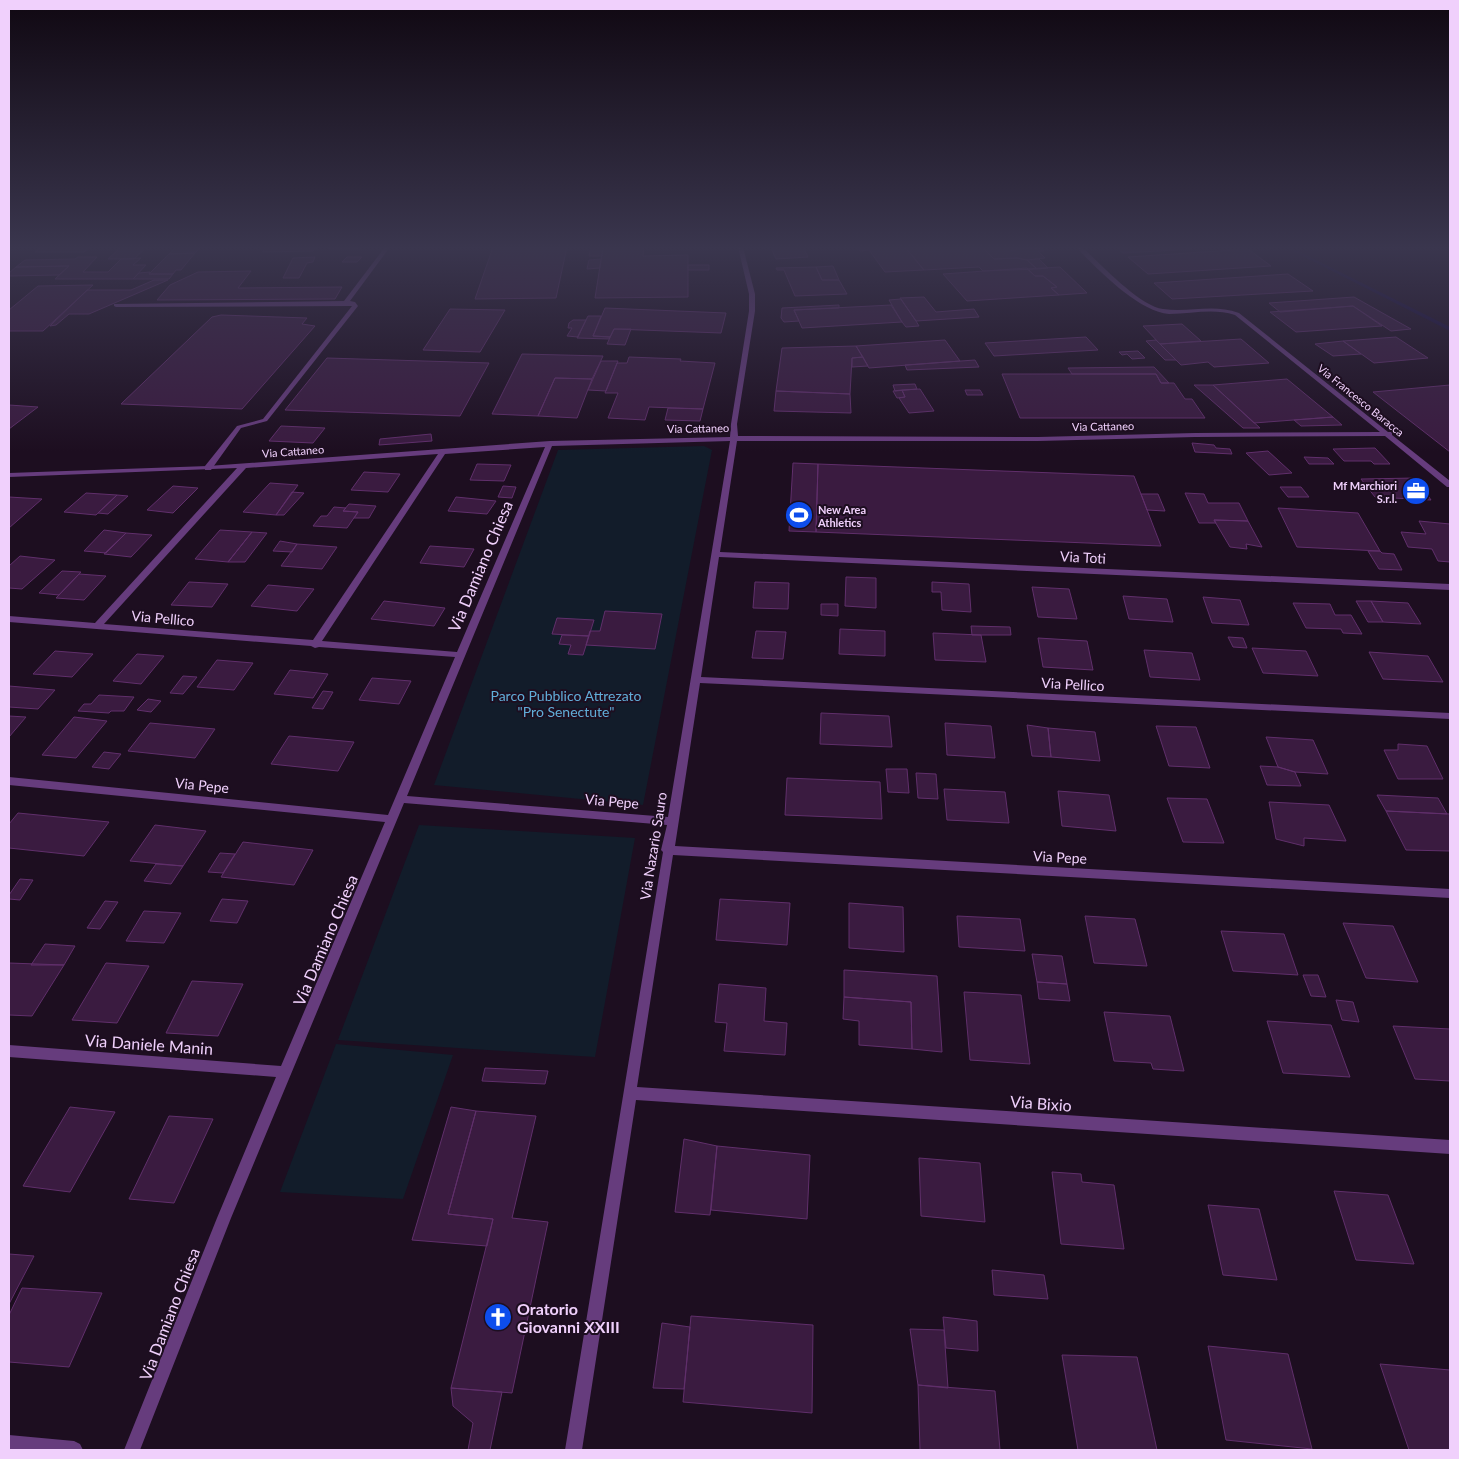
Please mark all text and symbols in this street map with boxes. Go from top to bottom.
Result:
street label: Via Francesco Baracca [1315,361,1407,439]
street label: Via Cattaneo [1072,419,1134,433]
street label: Via Cattaneo [667,421,729,435]
street label: Via Cattaneo [261,442,325,460]
office icon: Mf Marchiori S.r.l. [1401,476,1431,506]
place label: Mf Marchiori S.r.l. [1333,479,1397,505]
street label: Via Damiano Chiesa [444,498,516,634]
sports icon: New Area Athletics [784,500,814,530]
place label: New Area Athletics [817,503,866,529]
street label: Via Toti [1060,547,1106,567]
street label: Via Pellico [131,607,195,629]
street label: Via Pellico [1041,674,1105,694]
park label: Parco Pubblico Attrezato "Pro Senectute" [490,687,642,720]
street label: Via Pepe [174,774,230,796]
street label: Via Pepe [584,790,640,812]
street label: Via Nazario Sauro [636,791,670,901]
street label: Via Pepe [1033,847,1087,867]
street label: Via Damiano Chiesa [289,872,361,1008]
street label: Via Daniele Manin [84,1030,214,1058]
street label: Via Bixio [1010,1091,1072,1115]
street label: Via Damiano Chiesa [135,1245,203,1383]
place label: Oratorio Giovanni XXIII [517,1299,620,1336]
church icon: Oratorio Giovanni XXIII [483,1302,513,1332]

